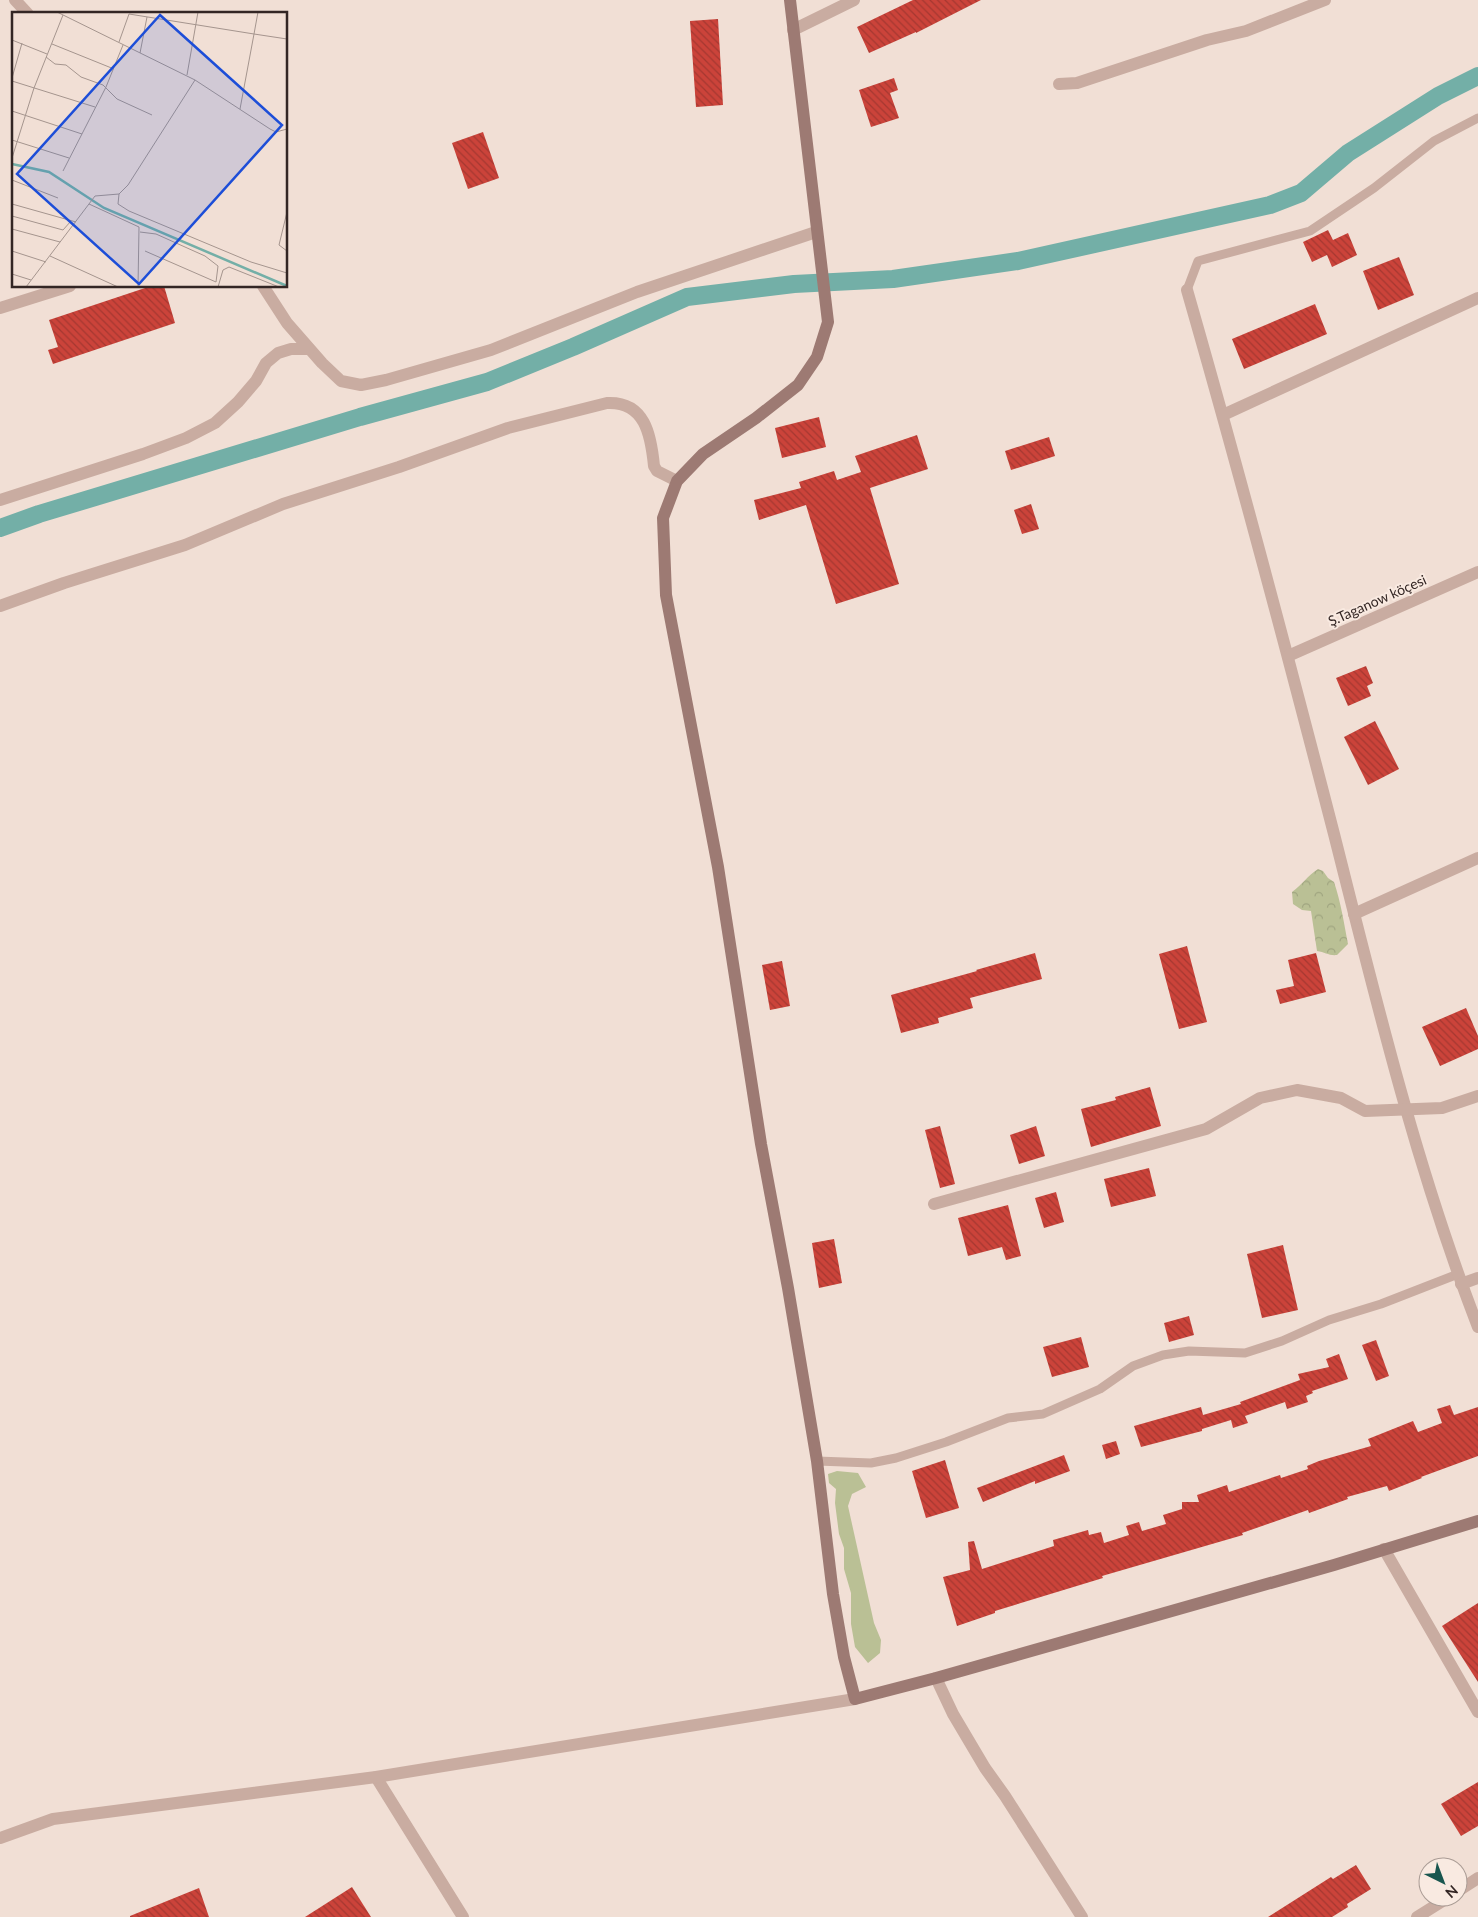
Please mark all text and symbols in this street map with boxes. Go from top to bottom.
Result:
inset map [12,12,288,288]
street label: Ş.Taganow köçesi [1325,571,1429,629]
north arrow [1418,1857,1468,1907]
text: N [1442,1882,1462,1902]

